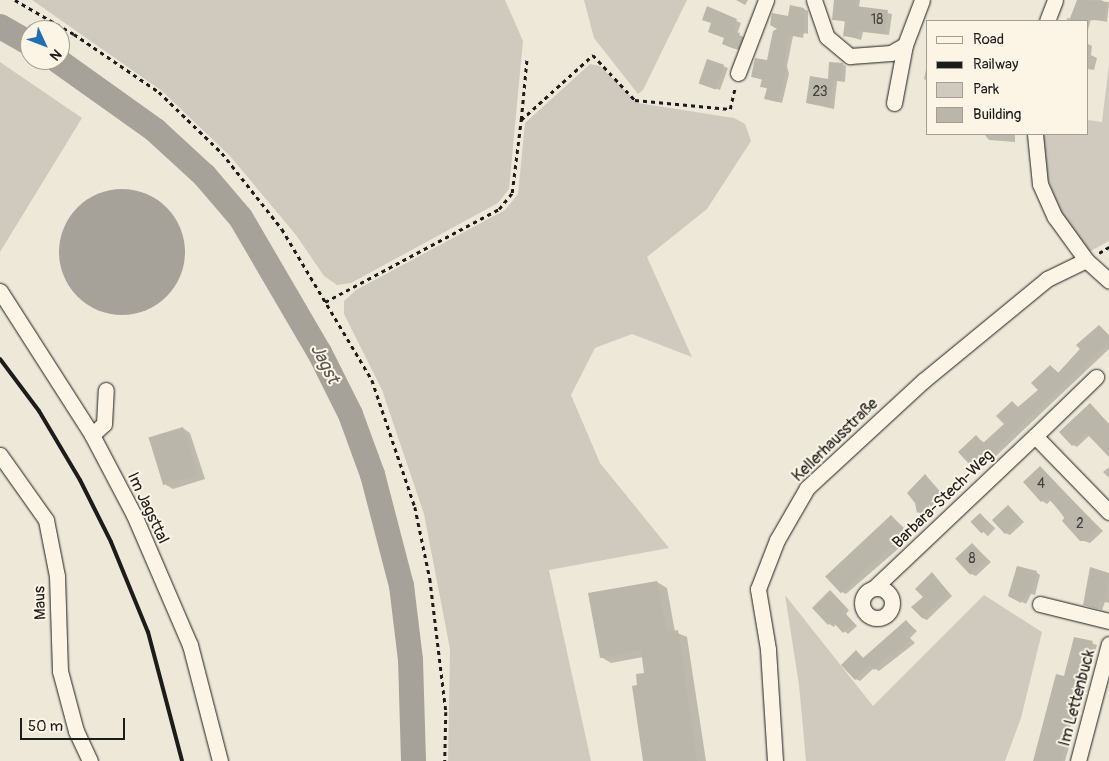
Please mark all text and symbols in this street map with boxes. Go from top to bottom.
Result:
house number: 18 [871,12,883,28]
north arrow [20,20,70,70]
legend [926,20,1089,135]
text: Road [973,30,1004,49]
text: N [46,46,65,64]
text: Railway [973,55,1018,74]
text: Park [973,80,999,99]
house number: 23 [812,84,828,100]
text: Building [973,105,1021,124]
water label: Jagst [305,341,343,387]
street label: Kellerhausstraße [788,394,882,486]
street label: Barbara-Stech-Weg [888,446,998,552]
street label: Im Jagsttal [123,469,173,547]
house number: 4 [1037,476,1045,492]
house number: 2 [1076,516,1084,532]
house number: 8 [968,551,976,567]
street label: Maus [30,586,50,620]
street label: Im Lettenbuck [1055,648,1099,748]
scale bar [22,708,128,740]
text: 50 m [28,717,63,736]

